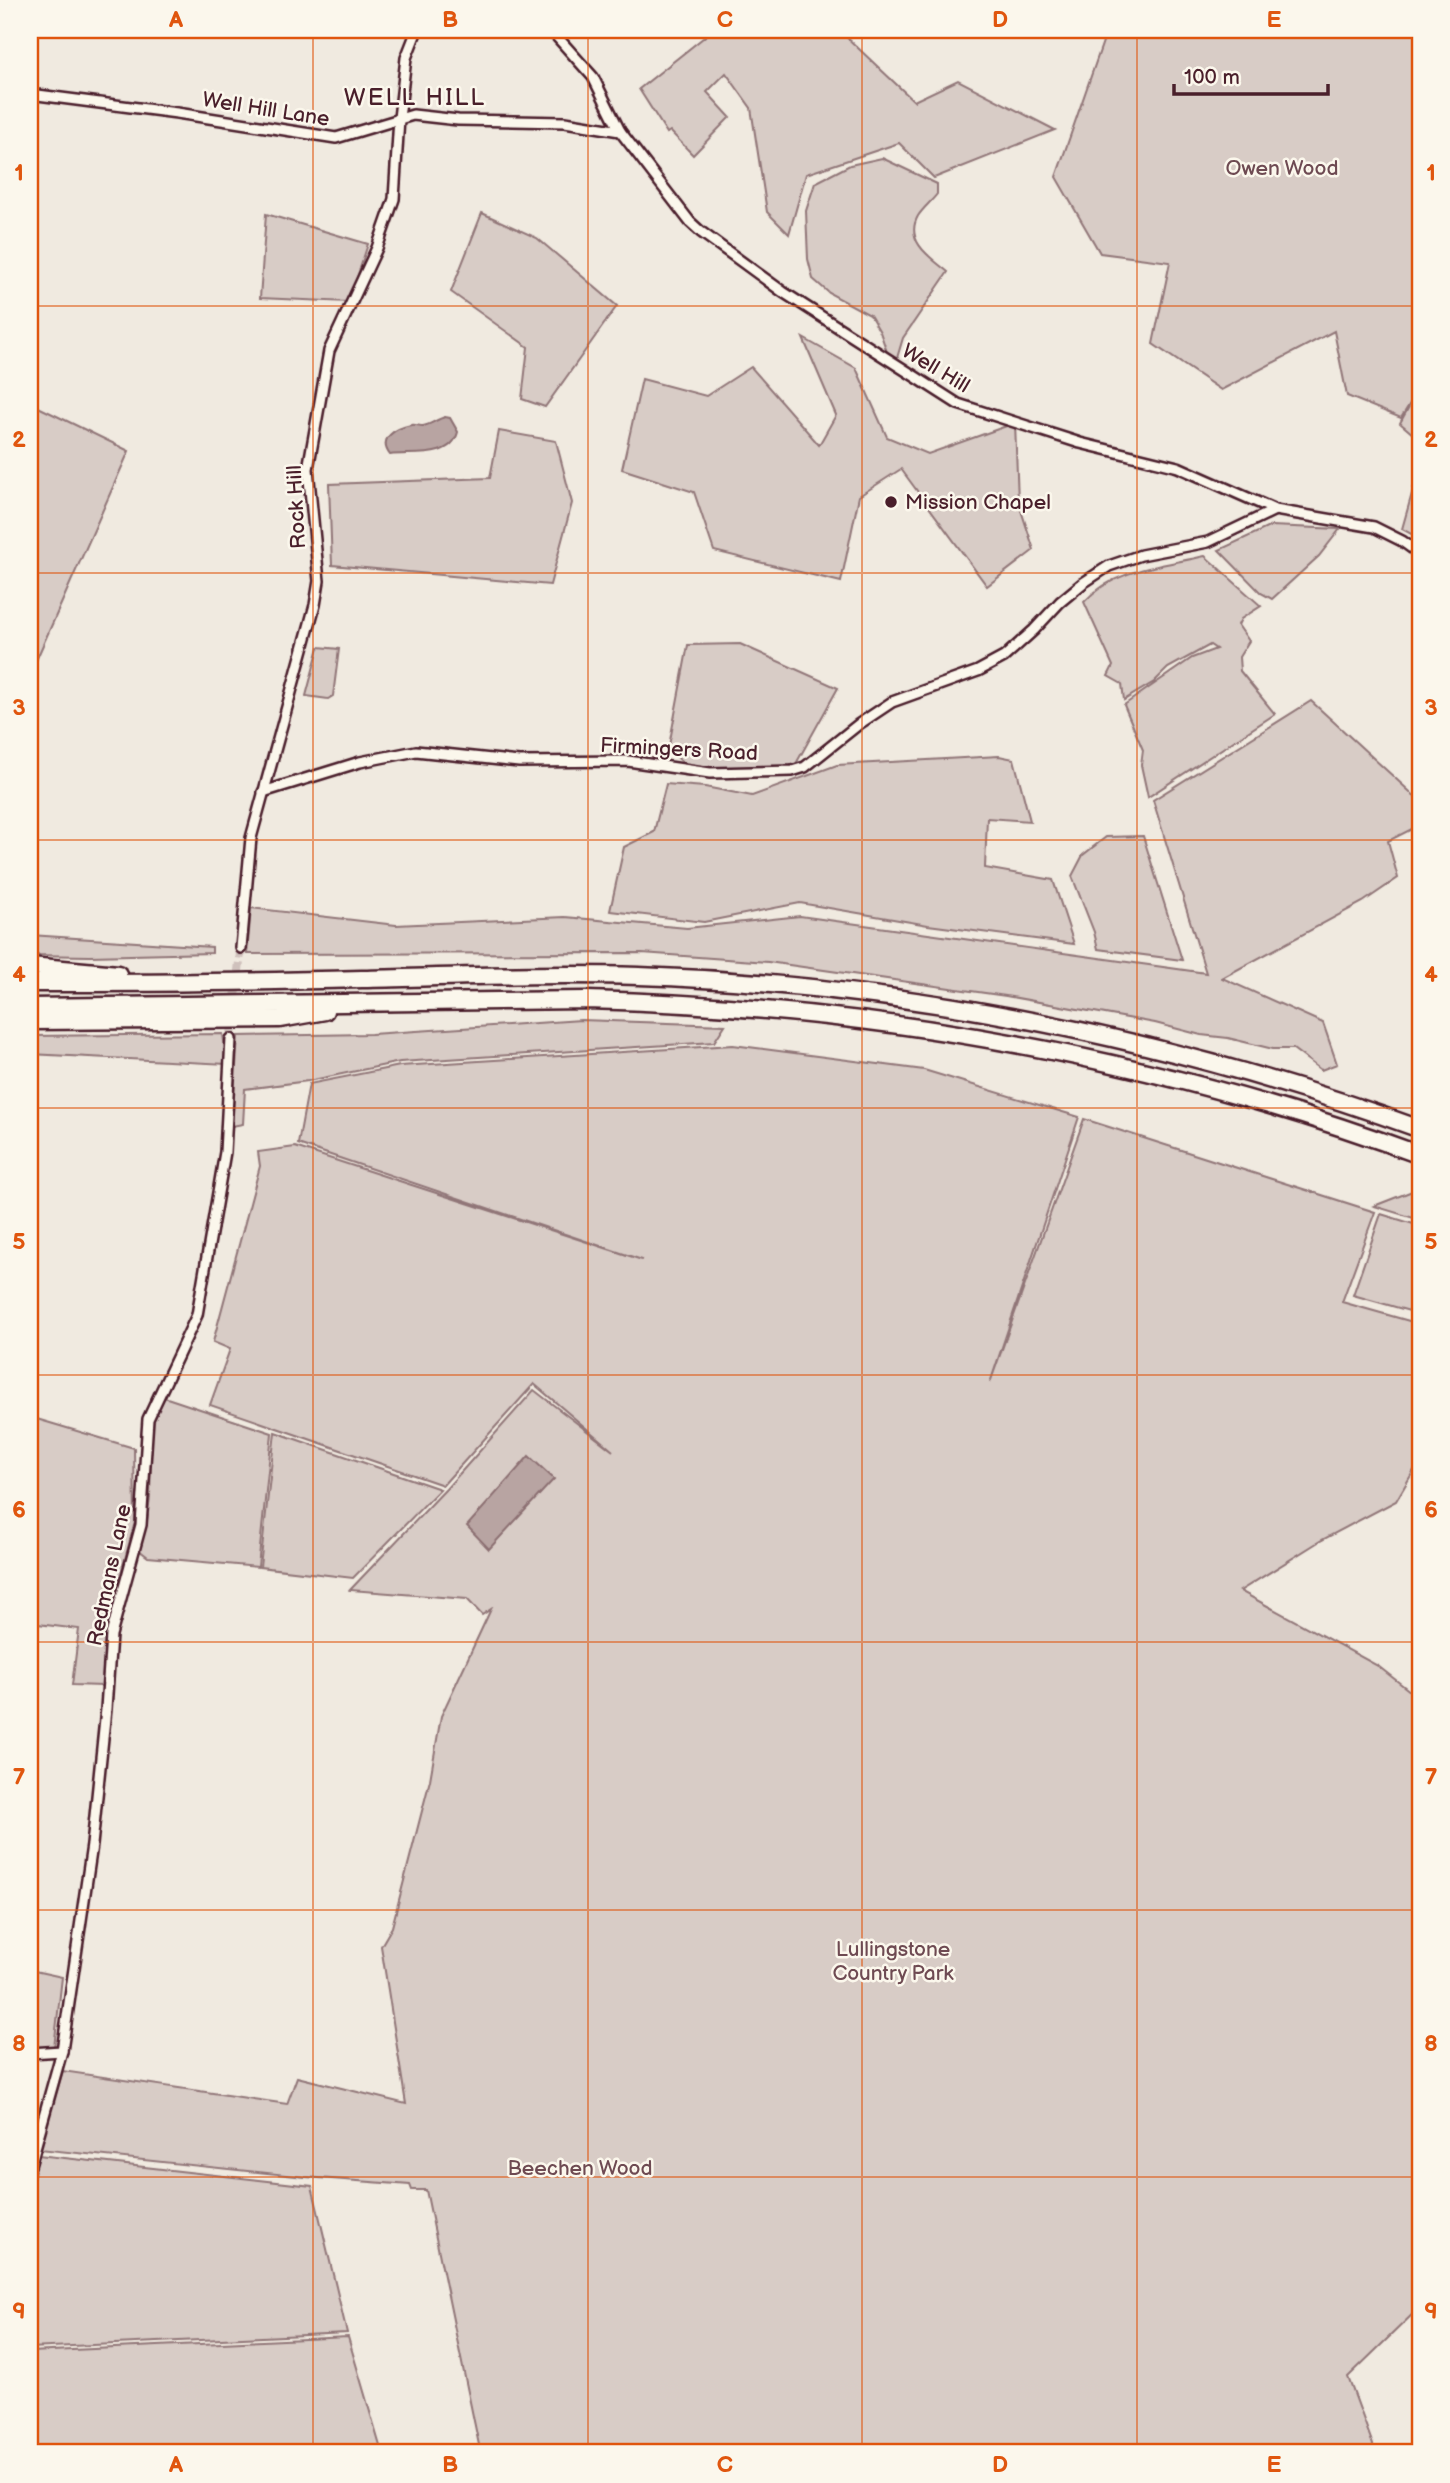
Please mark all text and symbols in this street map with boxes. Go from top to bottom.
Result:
text: A [168,6,184,34]
text: B [442,6,458,34]
text: C [717,6,733,34]
text: D [992,6,1008,34]
text: E [1267,6,1282,34]
scale bar [1174,52,1328,96]
text: 100 m [1184,65,1240,90]
district label: WELL HILL [344,83,486,112]
street label: Well Hill Lane [201,87,331,132]
park label: Owen Wood [1226,156,1338,181]
text: 1 [14,159,24,187]
text: 1 [1426,159,1436,187]
street label: Well Hill [897,338,974,398]
text: 2 [12,426,26,454]
text: 2 [1424,426,1438,454]
street label: Rock Hill [282,465,311,549]
place label: Mission Chapel [905,490,1051,515]
marker: Mission Chapel [883,494,899,510]
text: 3 [12,694,26,722]
text: 3 [1424,694,1438,722]
street label: Firmingers Road [599,733,759,766]
text: 4 [12,961,26,989]
text: 4 [1424,961,1438,989]
text: 5 [12,1228,26,1256]
text: 5 [1424,1228,1438,1256]
text: 6 [12,1496,26,1524]
text: 6 [1424,1496,1438,1524]
street label: Redmans Lane [82,1502,137,1648]
text: 7 [13,1763,26,1791]
text: 7 [1425,1763,1438,1791]
park label: Lullingstone Country Park [832,1937,954,1986]
text: 8 [12,2030,26,2058]
text: 8 [1424,2030,1438,2058]
park label: Beechen Wood [507,2156,653,2181]
text: 9 [12,2298,26,2326]
text: 9 [1424,2298,1438,2326]
text: A [168,2451,184,2479]
text: B [442,2451,458,2479]
text: C [717,2451,733,2479]
text: D [992,2451,1008,2479]
text: E [1267,2451,1282,2479]

